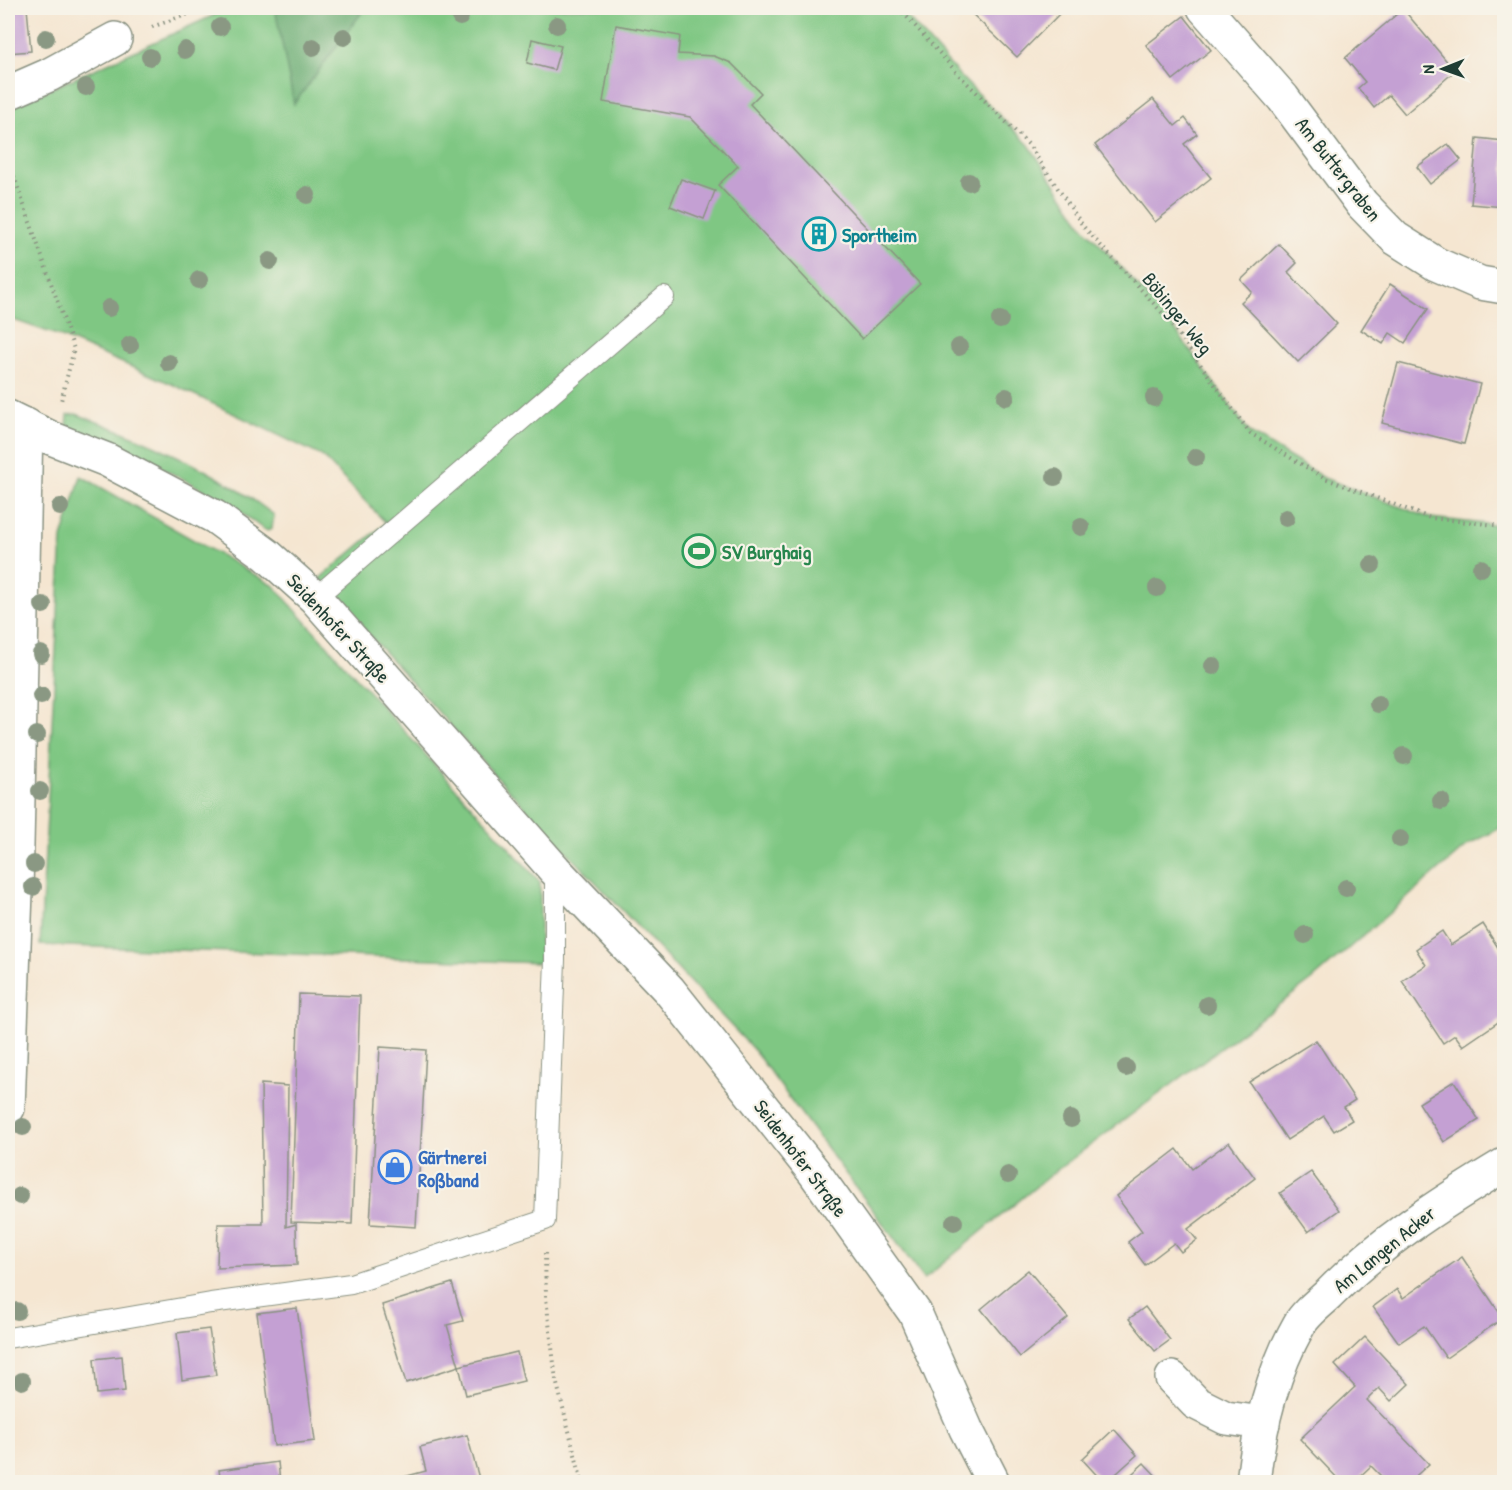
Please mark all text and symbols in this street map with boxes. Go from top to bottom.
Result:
north arrow [1413,39,1473,99]
text: N [1417,64,1439,74]
street label: Am Buttergraben [1290,111,1388,227]
building icon: Sportheim [801,216,837,252]
place label: Sportheim [842,221,917,249]
street label: Böbinger Weg [1137,266,1219,360]
sports icon: SV Burghaig [681,533,717,569]
place label: SV Burghaig [722,538,811,566]
street label: Seidenhofer Straße [281,567,397,689]
street label: Seidenhofer Straße [748,1094,854,1222]
place label: Gärtnerei Roßband [418,1143,487,1194]
shop icon: Gärtnerei Roßband [377,1149,413,1185]
street label: Am Langen Acker [1327,1199,1441,1299]

